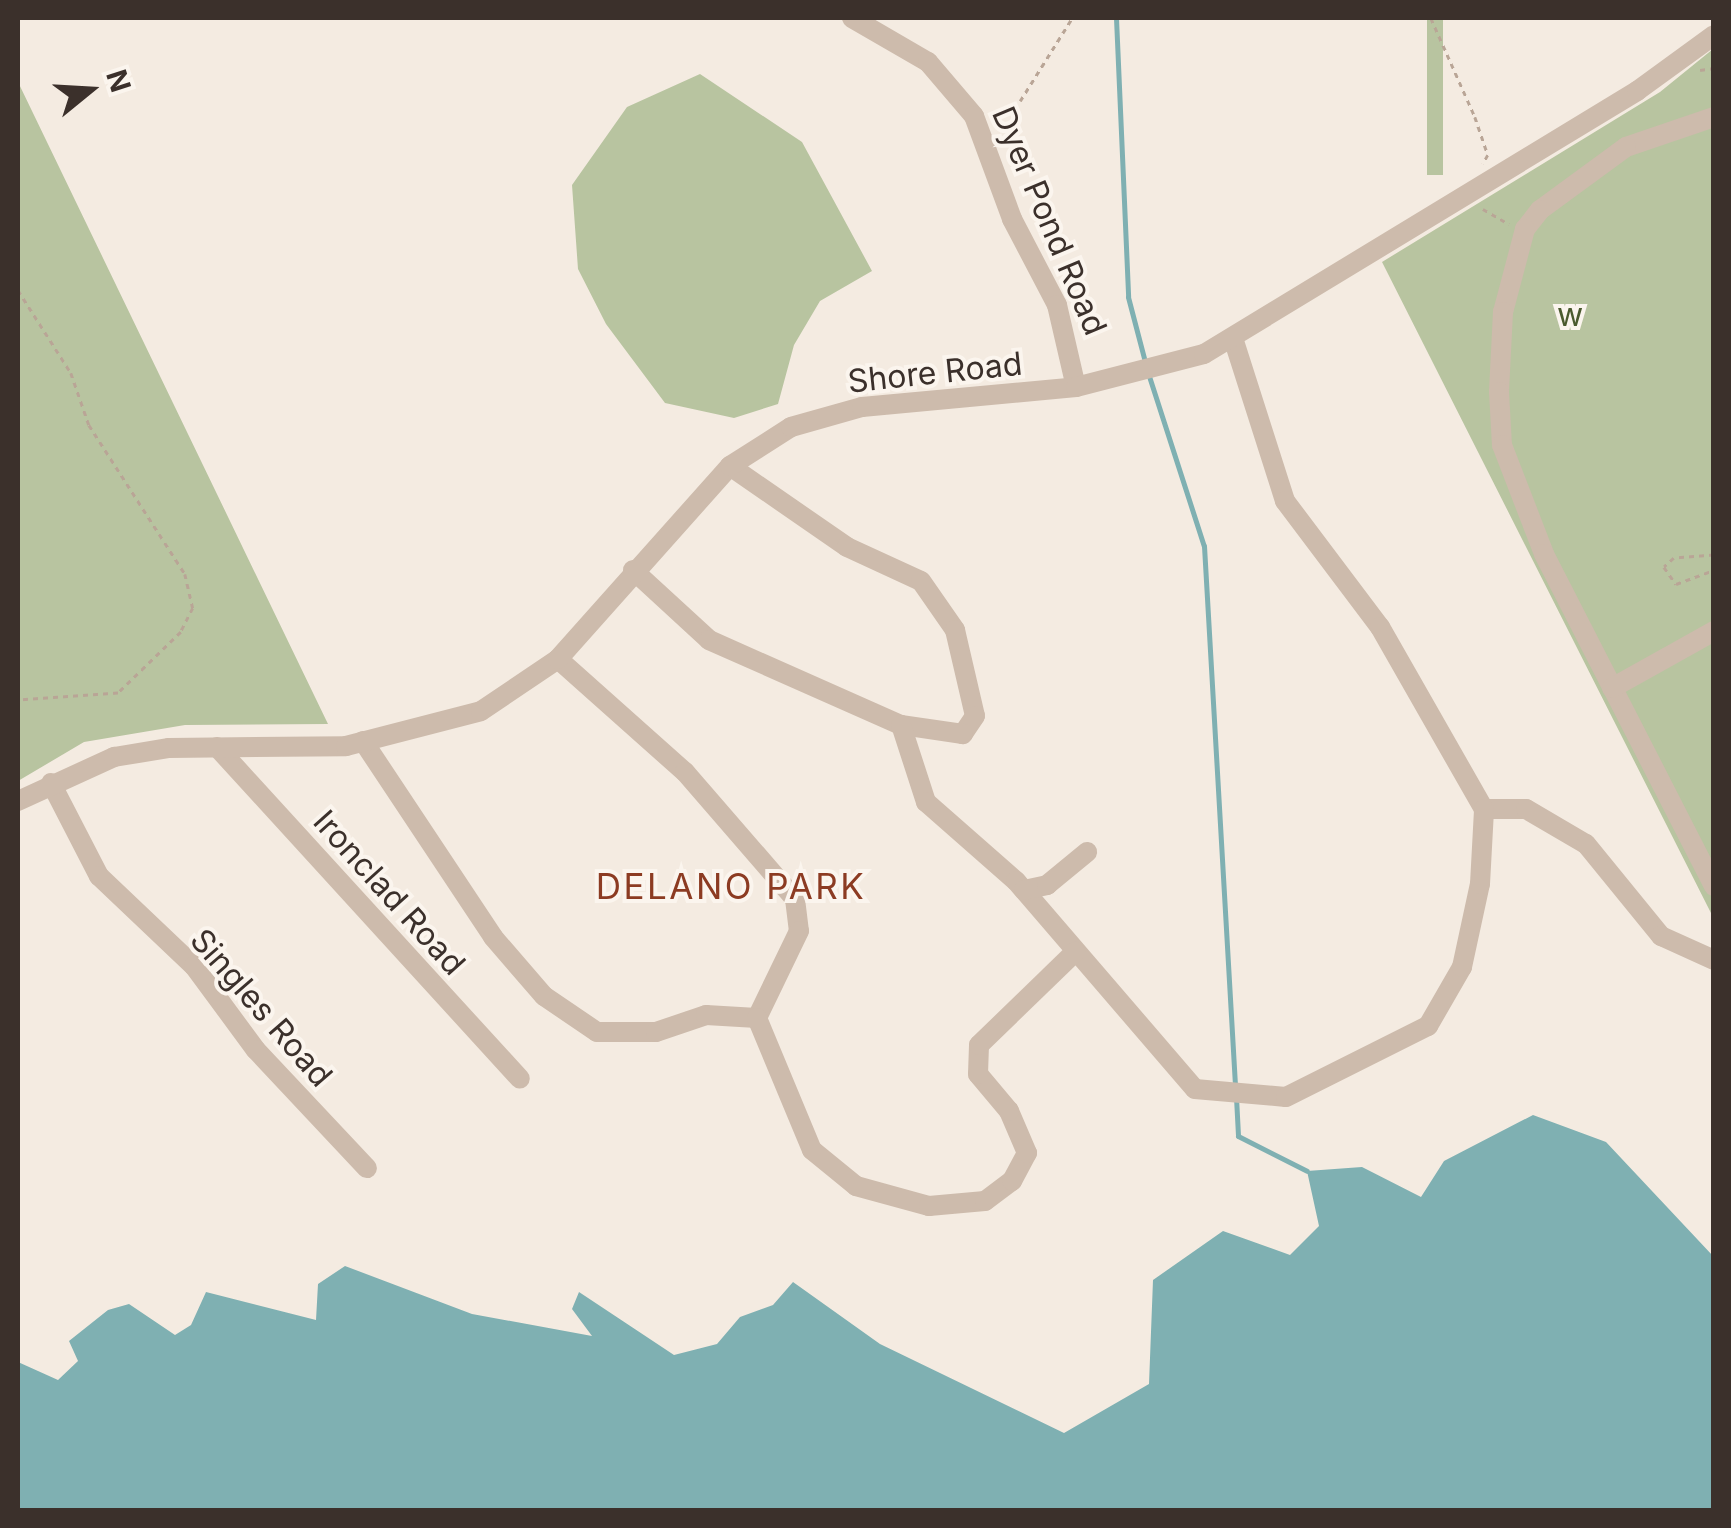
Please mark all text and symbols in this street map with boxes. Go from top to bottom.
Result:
north arrow [40,40,140,140]
text: N [99,65,138,96]
street label: Dyer Pond Road [984,101,1114,341]
park label: w [1557,296,1583,334]
street label: Shore Road [846,345,1024,401]
street label: Ironclad Road [305,803,473,983]
district label: DELANO PARK [596,865,866,907]
street label: Singles Road [182,921,340,1095]

